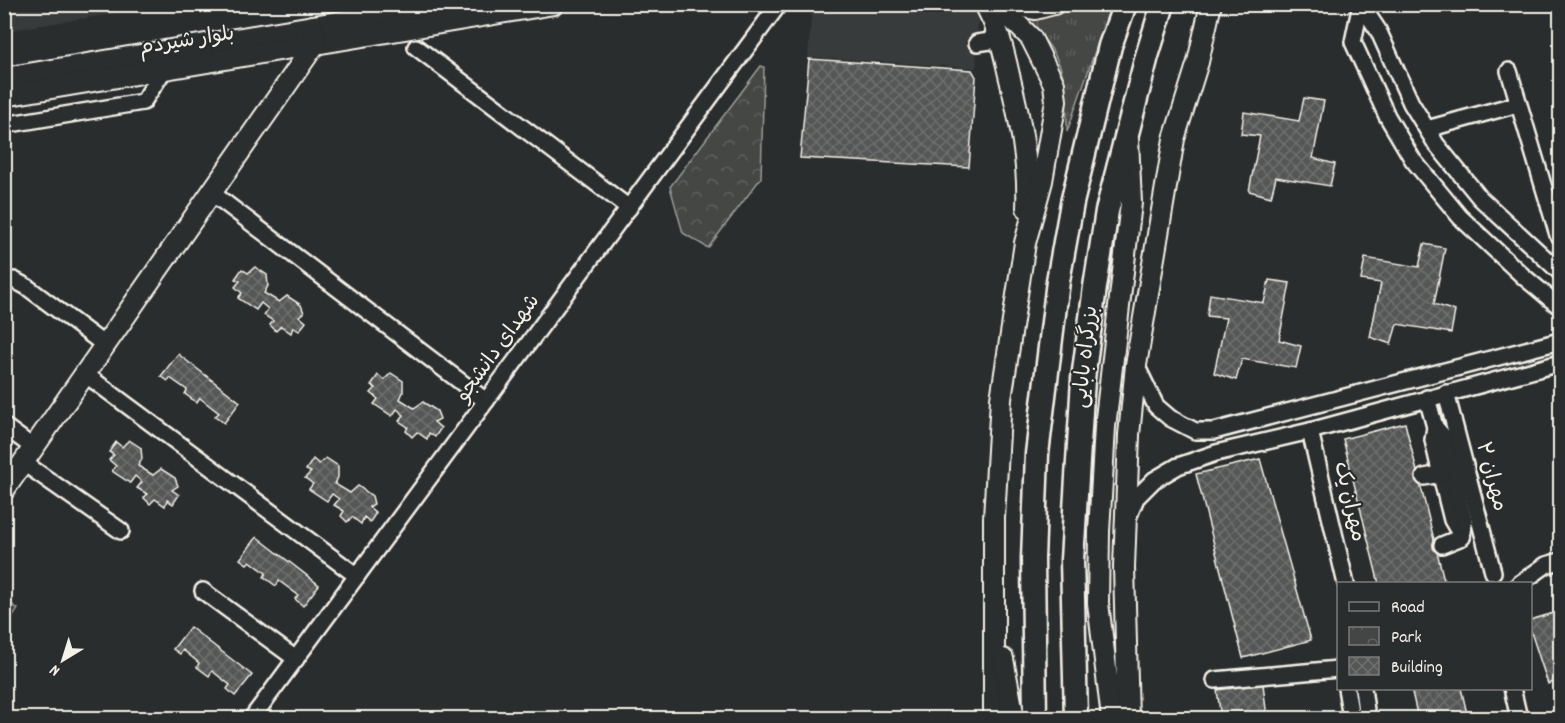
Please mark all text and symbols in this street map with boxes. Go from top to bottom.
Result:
street label: بلوار شیردم [137,20,237,64]
street label: شهدای دانشجو [449,289,549,410]
street label: بزرگراه بابایی [1067,304,1107,410]
street label: مهران ۲ [1466,439,1514,515]
street label: مهران یک [1324,459,1372,545]
legend [1337,582,1532,690]
text: Road [1391,596,1425,621]
text: Park [1391,626,1422,651]
north arrow [33,630,93,690]
text: Building [1391,656,1443,681]
text: N [45,658,65,681]

